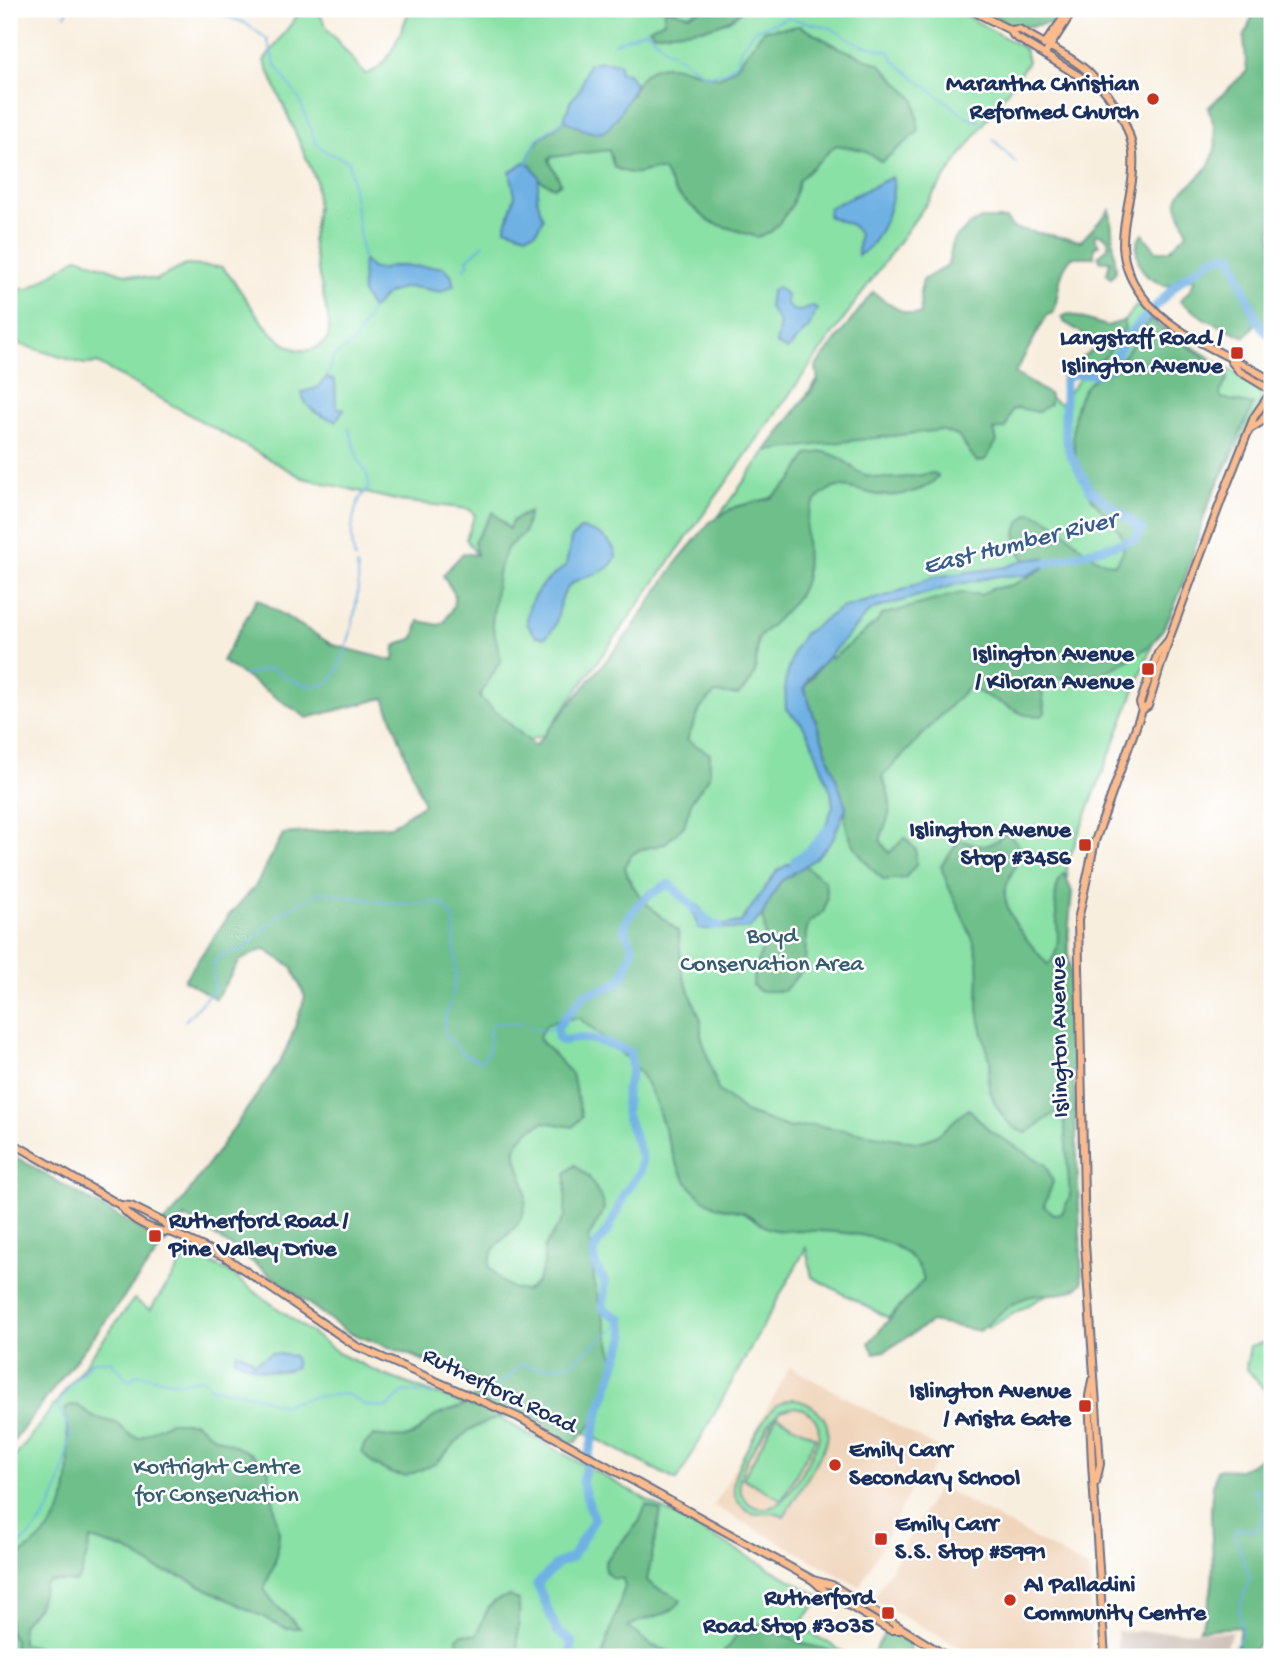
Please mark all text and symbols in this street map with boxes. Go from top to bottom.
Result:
place label: Marantha Christian Reformed Church [946,71,1140,128]
marker: Marantha Christian Reformed Church [1145,91,1161,107]
place label: Langstaff Road / Islington Avenue [1060,325,1225,382]
marker: Langstaff Road / Islington Avenue [1229,345,1245,361]
water label: East Humber River [920,505,1125,584]
place label: Islington Avenue / Kiloran Avenue [972,641,1136,698]
marker: Islington Avenue / Kiloran Avenue [1140,661,1156,677]
place label: Islington Avenue Stop #3456 [909,817,1073,874]
marker: Islington Avenue Stop #3456 [1077,837,1093,853]
park label: Boyd Conservation Area [680,923,864,980]
street label: Islington Avenue [1045,955,1077,1118]
place label: Rutherford Road / Pine Valley Drive [167,1208,349,1265]
marker: Rutherford Road / Pine Valley Drive [147,1228,163,1244]
street label: Rutherford Road [417,1342,583,1443]
place label: Islington Avenue / Arista Gate [909,1378,1073,1435]
marker: Islington Avenue / Arista Gate [1077,1398,1093,1414]
place label: Emily Carr Secondary School [849,1437,1020,1494]
park label: Kortright Centre for Conservation [133,1454,301,1511]
marker: Emily Carr Secondary School [827,1457,843,1473]
place label: Emily Carr S.S. Stop #5991 [895,1511,1046,1568]
marker: Emily Carr S.S. Stop #5991 [873,1531,889,1547]
place label: Al Palladini Community Centre [1023,1572,1208,1629]
place label: Rutherford Road Stop #3035 [702,1585,877,1642]
marker: Al Palladini Community Centre [1002,1592,1018,1608]
marker: Rutherford Road Stop #3035 [880,1605,896,1621]

